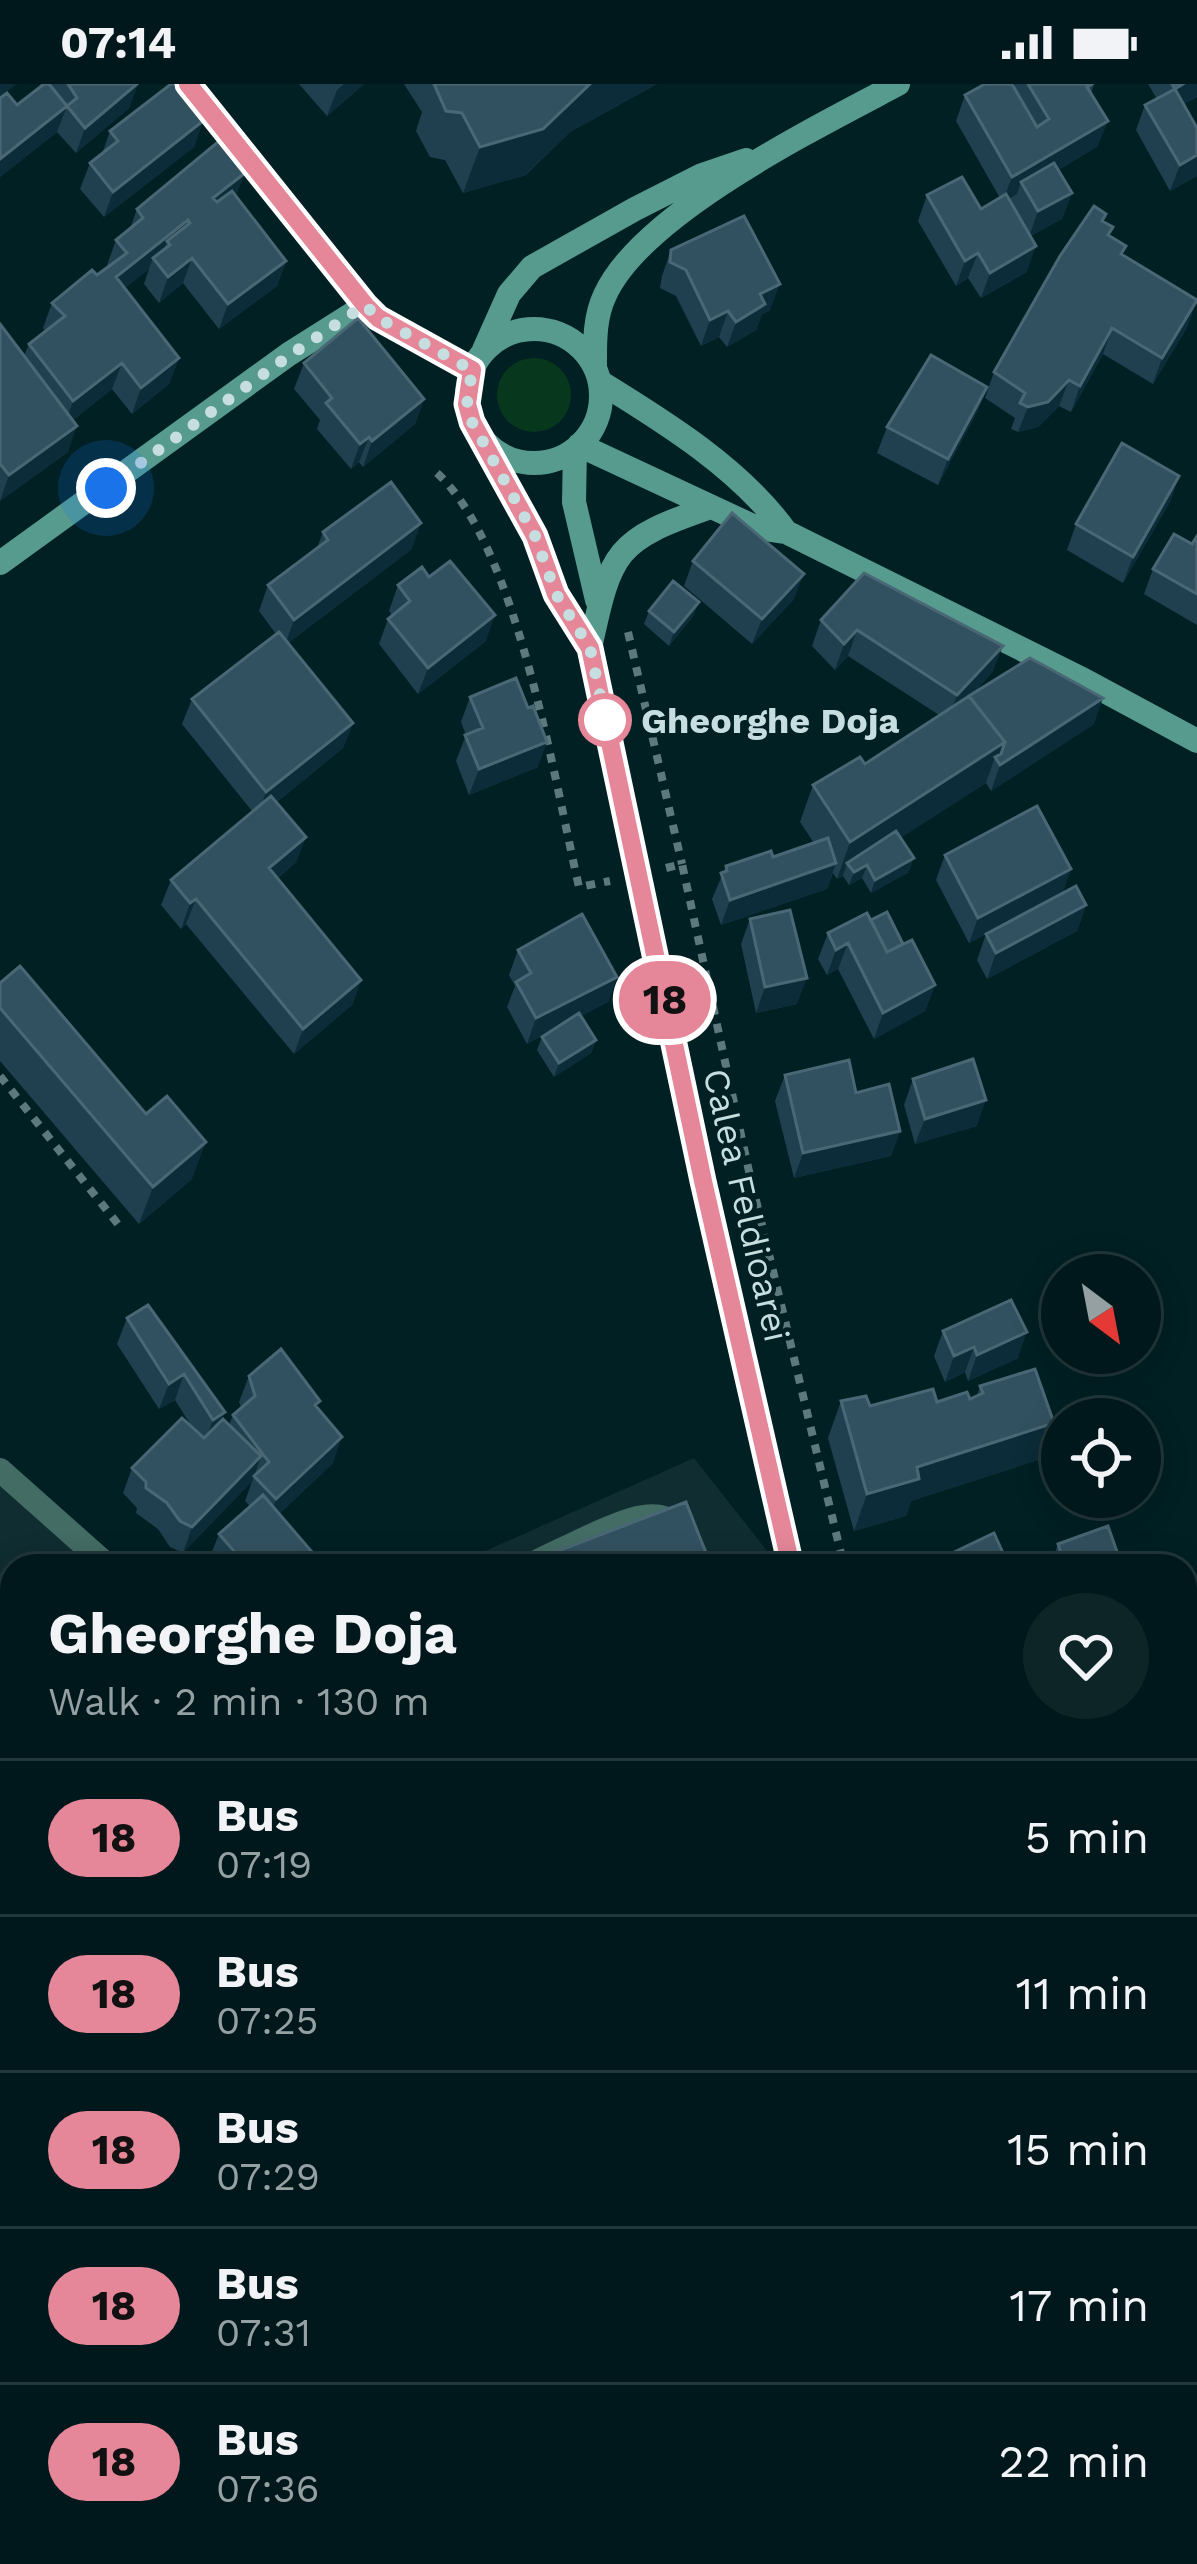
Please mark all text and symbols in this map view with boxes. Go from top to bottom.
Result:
text: 07:14 [60,16,176,69]
your location [76,458,136,518]
marker: Gheorghe Doja [580,695,630,745]
place label: Gheorghe Doja [641,700,899,742]
line badge: 18 [611,961,719,1039]
text: 18 [643,975,687,1024]
street label: Calea Feldioarei [694,1065,798,1346]
north arrow [1041,1254,1161,1374]
map controls [1041,1254,1161,1518]
button: locate [1041,1398,1161,1518]
button: heart [1023,1593,1149,1719]
text: Gheorghe Doja [48,1600,457,1667]
text: Walk · 2 min · 130 m [48,1679,430,1724]
text: Bus [216,1789,299,1842]
text: 5 min [1025,1811,1149,1864]
text: 18 [92,1813,136,1862]
text: 07:19 [216,1842,312,1887]
text: Bus [216,1945,299,1998]
text: 11 min [1016,1967,1149,2020]
text: 18 [92,1969,136,2018]
text: 07:25 [216,1998,318,2043]
text: Bus [216,2101,299,2154]
text: 15 min [1007,2123,1149,2176]
text: 18 [92,2125,136,2174]
text: 07:29 [216,2154,320,2199]
text: Bus [216,2257,299,2310]
text: 17 min [1009,2279,1149,2332]
text: 18 [92,2281,136,2330]
text: 07:31 [216,2310,311,2355]
text: Bus [216,2413,299,2466]
text: 22 min [998,2435,1149,2488]
text: 18 [92,2437,136,2486]
text: 07:36 [216,2466,319,2511]

